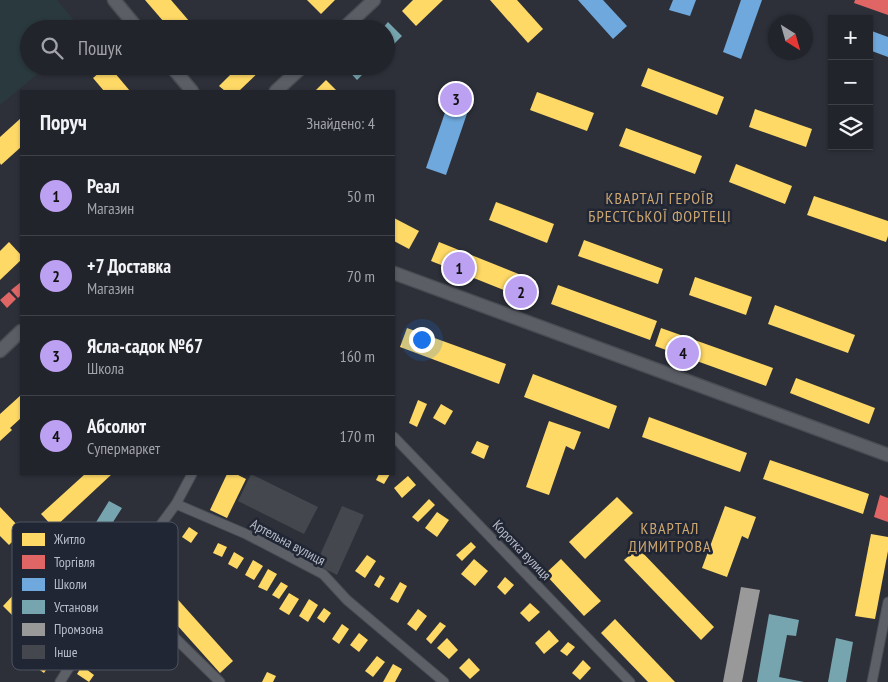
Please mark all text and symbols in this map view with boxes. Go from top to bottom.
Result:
north arrow [768,15,813,60]
map controls [828,15,873,150]
button: + [828,15,873,60]
search box [20,20,395,75]
icon: search [38,34,66,62]
text: Пошук [78,36,122,60]
button: − [828,60,873,105]
pin: 3 [440,80,472,118]
button: layers [828,105,873,150]
text: Поруч [40,109,87,136]
text: Знайдено: 4 [306,113,375,133]
text: Реал [87,174,120,198]
text: 1 [52,186,60,206]
text: 50 m [347,186,375,206]
district label: КВАРТАЛ ГЕРОЇВ БРЕСТСЬКОЇ ФОРТЕЦІ [588,188,732,226]
text: Магазин [87,198,134,218]
pin: 1 [443,249,475,287]
text: +7 Доставка [87,254,171,278]
text: 2 [52,266,60,286]
text: 70 m [347,266,375,286]
pin: 2 [505,273,537,311]
text: Магазин [87,278,134,298]
your location [409,327,435,353]
text: Ясла-садок №67 [87,334,203,358]
pin: 4 [667,334,699,372]
text: 3 [52,346,60,366]
text: 160 m [340,346,375,366]
text: Школа [87,358,124,378]
text: Абсолют [87,414,146,438]
text: 4 [52,426,60,446]
text: 170 m [340,426,375,446]
text: Супермаркет [87,438,160,458]
street label: Артельна вулиця [247,515,329,569]
street label: Коротка вулиця [489,516,555,584]
district label: КВАРТАЛ ДИМИТРОВА [628,518,712,556]
legend [12,522,178,670]
text: Житло [53,530,85,548]
text: Торгівля [54,553,95,571]
text: Школи [54,575,87,593]
text: Установи [54,598,98,616]
text: Промзона [54,620,103,638]
text: Інше [54,643,78,661]

